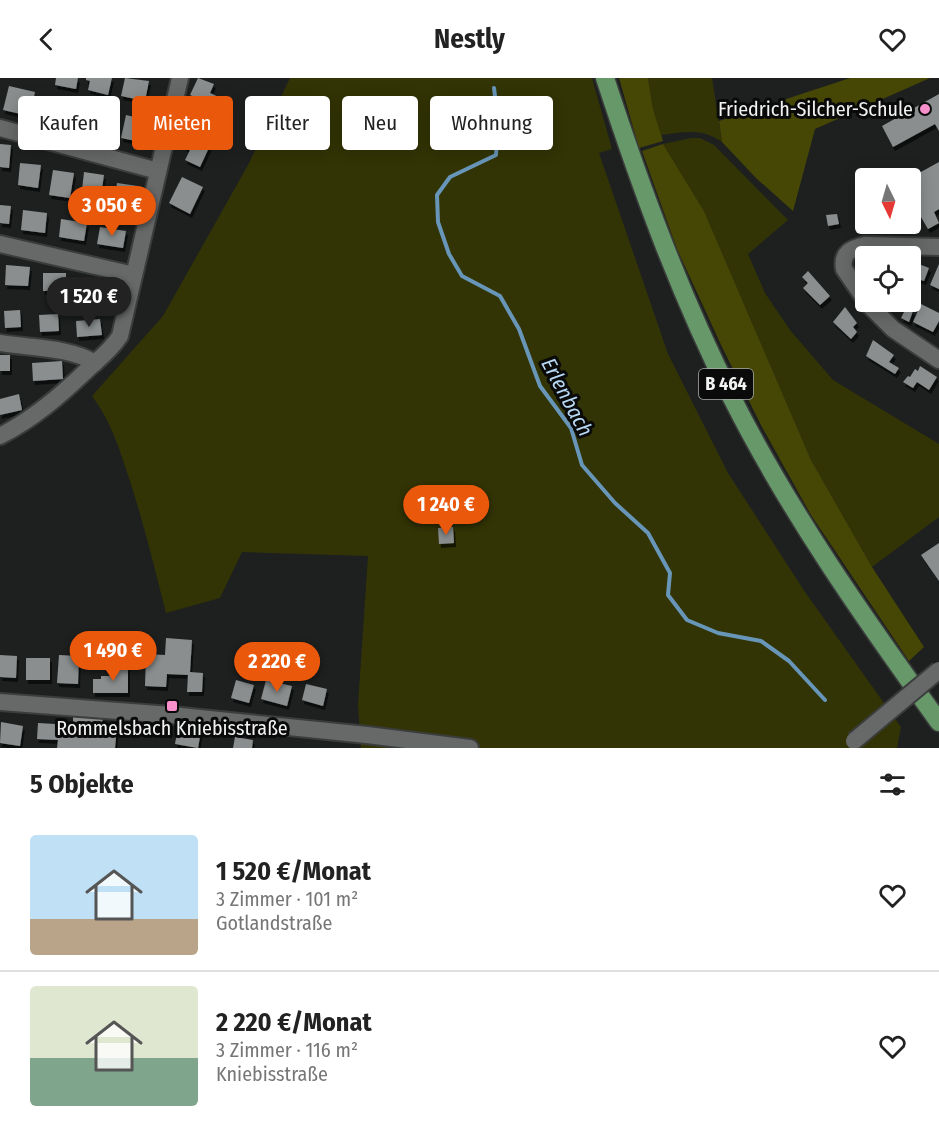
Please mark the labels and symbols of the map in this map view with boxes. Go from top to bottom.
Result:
place label: Friedrich-Silcher-Schule [718,97,913,121]
marker: Friedrich-Silcher-Schule [918,102,932,116]
north arrow [855,168,921,234]
pin: 3 050 € [57,186,167,237]
pin: 1 520 € [34,277,144,328]
water label: Erlenbach [536,353,598,441]
road number: B 464 [699,369,753,399]
pin: 1 240 € [391,485,501,536]
pin: 1 490 € [58,631,168,682]
pin: 2 220 € [222,642,332,693]
marker: Rommelsbach Kniebisstraße [165,699,179,713]
place label: Rommelsbach Kniebisstraße [56,716,288,740]

